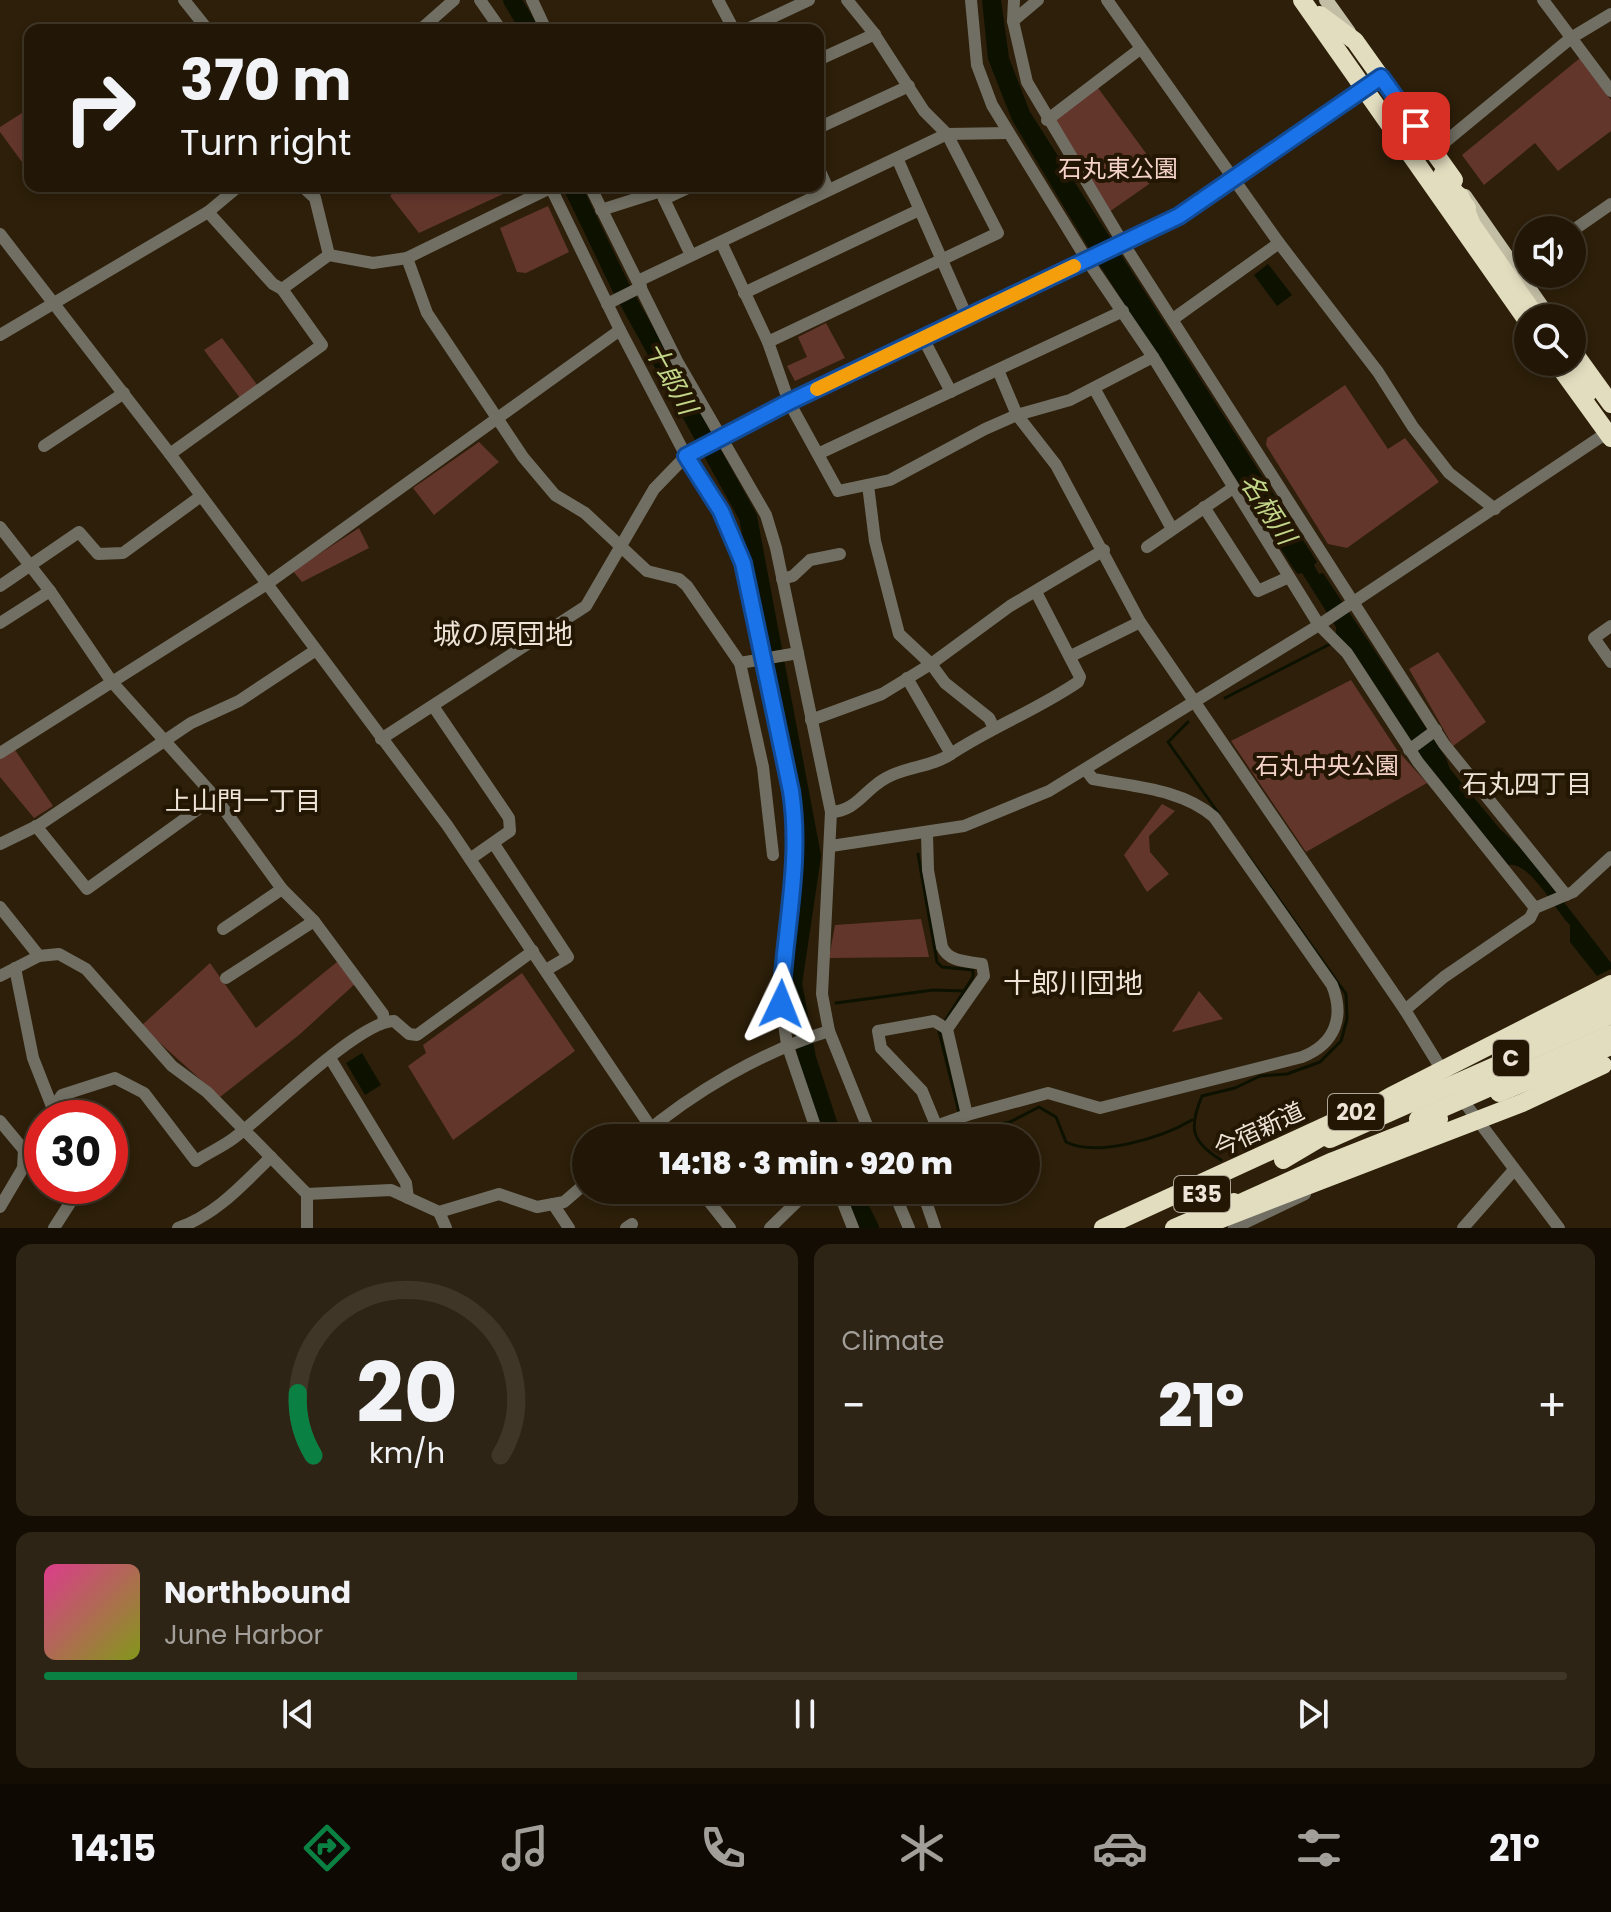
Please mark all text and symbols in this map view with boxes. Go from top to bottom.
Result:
text: 370 m [180,41,352,120]
icon: right [48,56,152,160]
pin [1382,92,1450,160]
icon: arrive [1394,104,1438,148]
text: Turn right [180,117,351,168]
park label: 石丸東公園 [1058,152,1178,185]
map controls [1514,216,1586,376]
button: sound [1514,216,1586,288]
button: search [1514,304,1586,376]
water label: 十郎川 [636,335,707,423]
water label: 名柄川 [1232,466,1306,554]
district label: 城の原団地 [433,615,573,654]
park label: 石丸中央公園 [1255,749,1399,782]
district label: 石丸四丁目 [1462,766,1592,802]
district label: 上山門一丁目 [165,783,321,819]
position arrow [739,962,823,1046]
district label: 十郎川団地 [1003,964,1143,1003]
road number: C [1493,1040,1529,1076]
street label: 今宿新道 [1208,1094,1309,1165]
road number: 202 [1328,1094,1384,1130]
speed limit sign: 30 [24,1100,128,1204]
text: 14:18 · 3 min · 920 m [659,1142,953,1185]
road number: E35 [1174,1176,1230,1212]
text: Climate [842,1323,944,1359]
text: 20 [356,1335,458,1451]
text: 21° [1158,1364,1244,1448]
text: − [842,1375,866,1436]
text: + [1537,1375,1567,1436]
text: km/h [369,1433,445,1473]
text: Northbound [164,1571,351,1614]
text: June Harbor [164,1617,323,1653]
icon: previous [276,1692,320,1736]
icon: pause [783,1692,827,1736]
icon: next [1291,1692,1335,1736]
icon: directions [299,1820,355,1876]
icon: music [497,1820,553,1876]
icon: phone [695,1820,751,1876]
icon: climate [894,1820,950,1876]
icon: car [1092,1820,1148,1876]
icon: filters [1291,1820,1347,1876]
text: 14:15 [71,1823,156,1874]
text: 21° [1489,1823,1540,1874]

